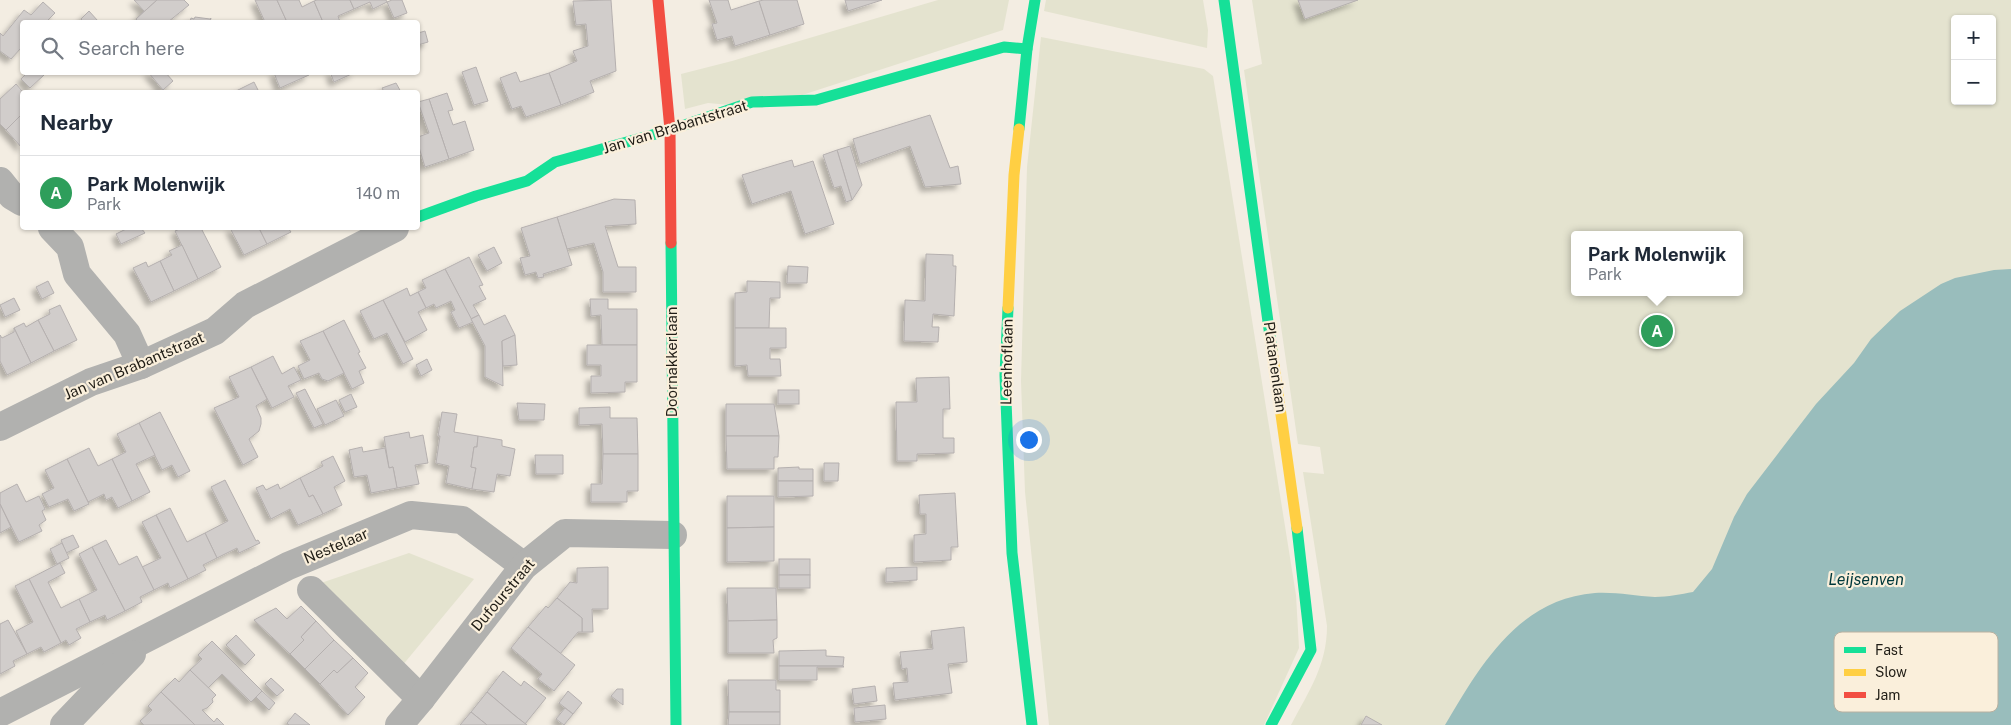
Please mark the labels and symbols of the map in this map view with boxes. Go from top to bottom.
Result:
street label: Jan van Brabantstraat [600,96,749,157]
street label: Doornakkerlaan [663,307,680,417]
pin: A [1641,312,1673,350]
street label: Leenhoflaan [997,319,1016,405]
street label: Platanenlaan [1261,320,1290,413]
street label: Jan van Brabantstraat [61,328,207,403]
your location [1016,427,1042,453]
street label: Nestelaar [301,524,371,567]
street label: Dufourstraat [468,555,538,634]
water label: Leijsenven [1828,570,1904,589]
legend [1834,632,1998,712]
text: Fast [1875,642,1903,658]
text: Slow [1875,664,1907,680]
text: Jam [1875,687,1900,703]

